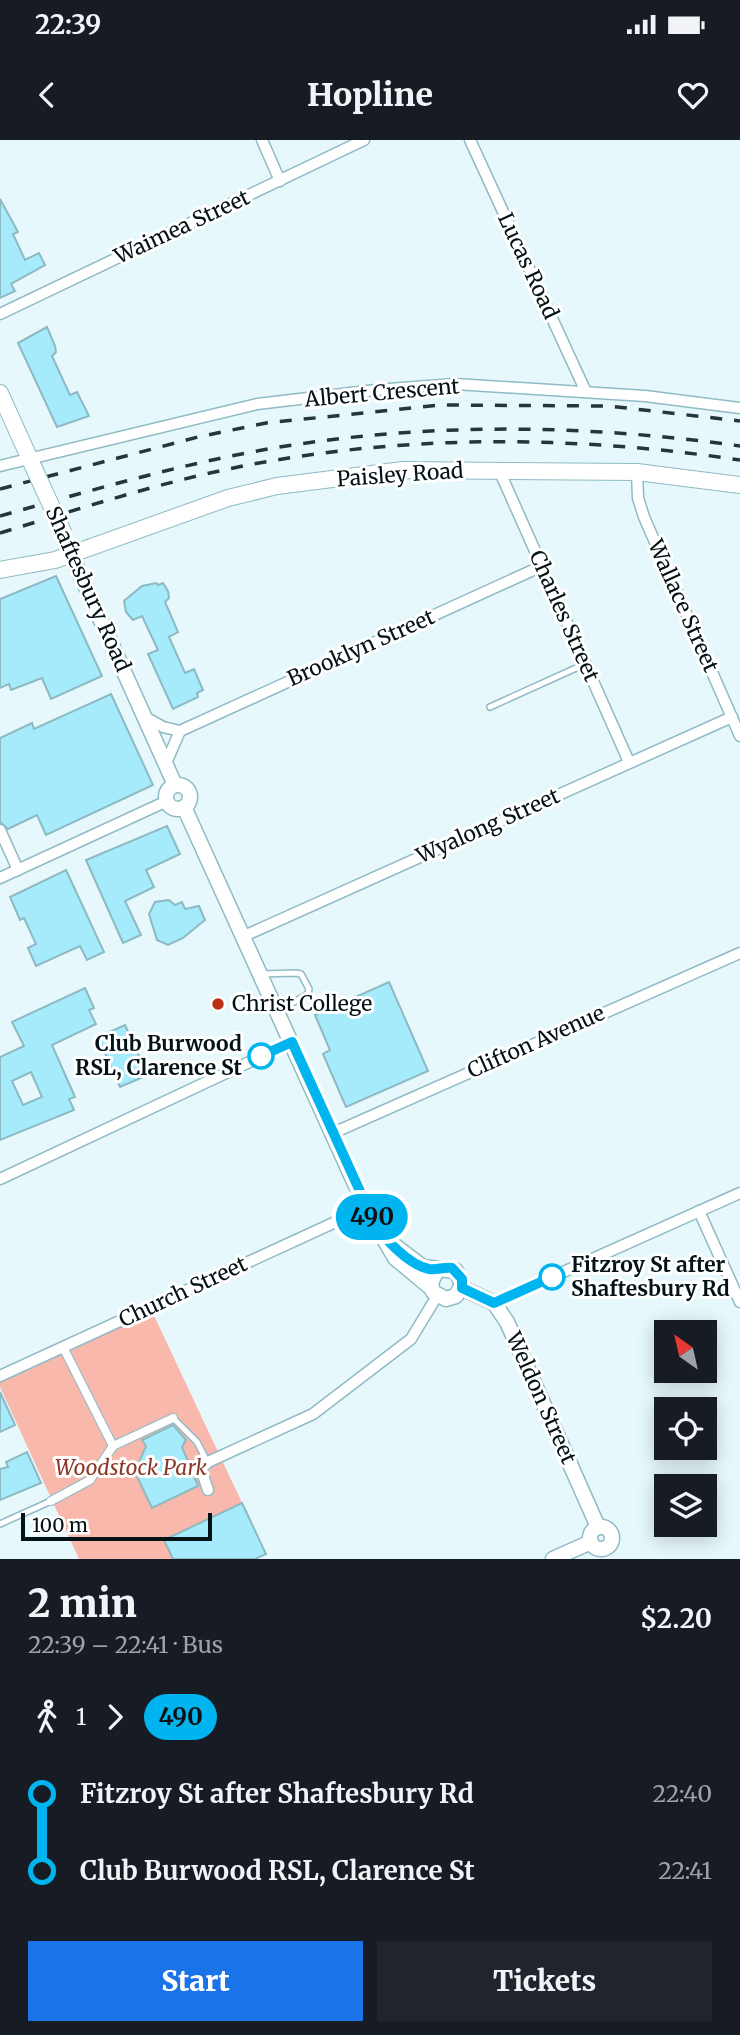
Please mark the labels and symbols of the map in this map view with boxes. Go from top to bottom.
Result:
street label: Waimea Street [109,183,254,270]
street label: Lucas Road [492,208,565,323]
street label: Albert Crescent [302,372,460,413]
street label: Paisley Road [336,457,465,492]
street label: Shaftesbury Road [40,502,137,676]
street label: Wallace Street [642,534,725,676]
street label: Charles Street [524,546,605,686]
street label: Brooklyn Street [283,603,439,692]
street label: Wyalong Street [411,782,564,870]
place label: Christ College [232,990,372,1017]
marker: Christ College [210,996,226,1012]
street label: Clifton Avenue [463,999,609,1084]
place label: Club Burwood RSL, Clarence St [75,1030,243,1081]
marker: Club Burwood RSL, Clarence St [248,1043,274,1069]
line badge: 490 [332,1194,412,1240]
street label: Church Street [114,1250,251,1333]
place label: Fitzroy St after Shaftesbury Rd [571,1251,730,1302]
marker: Fitzroy St after Shaftesbury Rd [539,1264,565,1290]
north arrow [654,1320,718,1382]
street label: Weldon Street [500,1327,583,1468]
park label: Woodstock Park [55,1454,208,1481]
scale bar [21,1510,212,1542]

